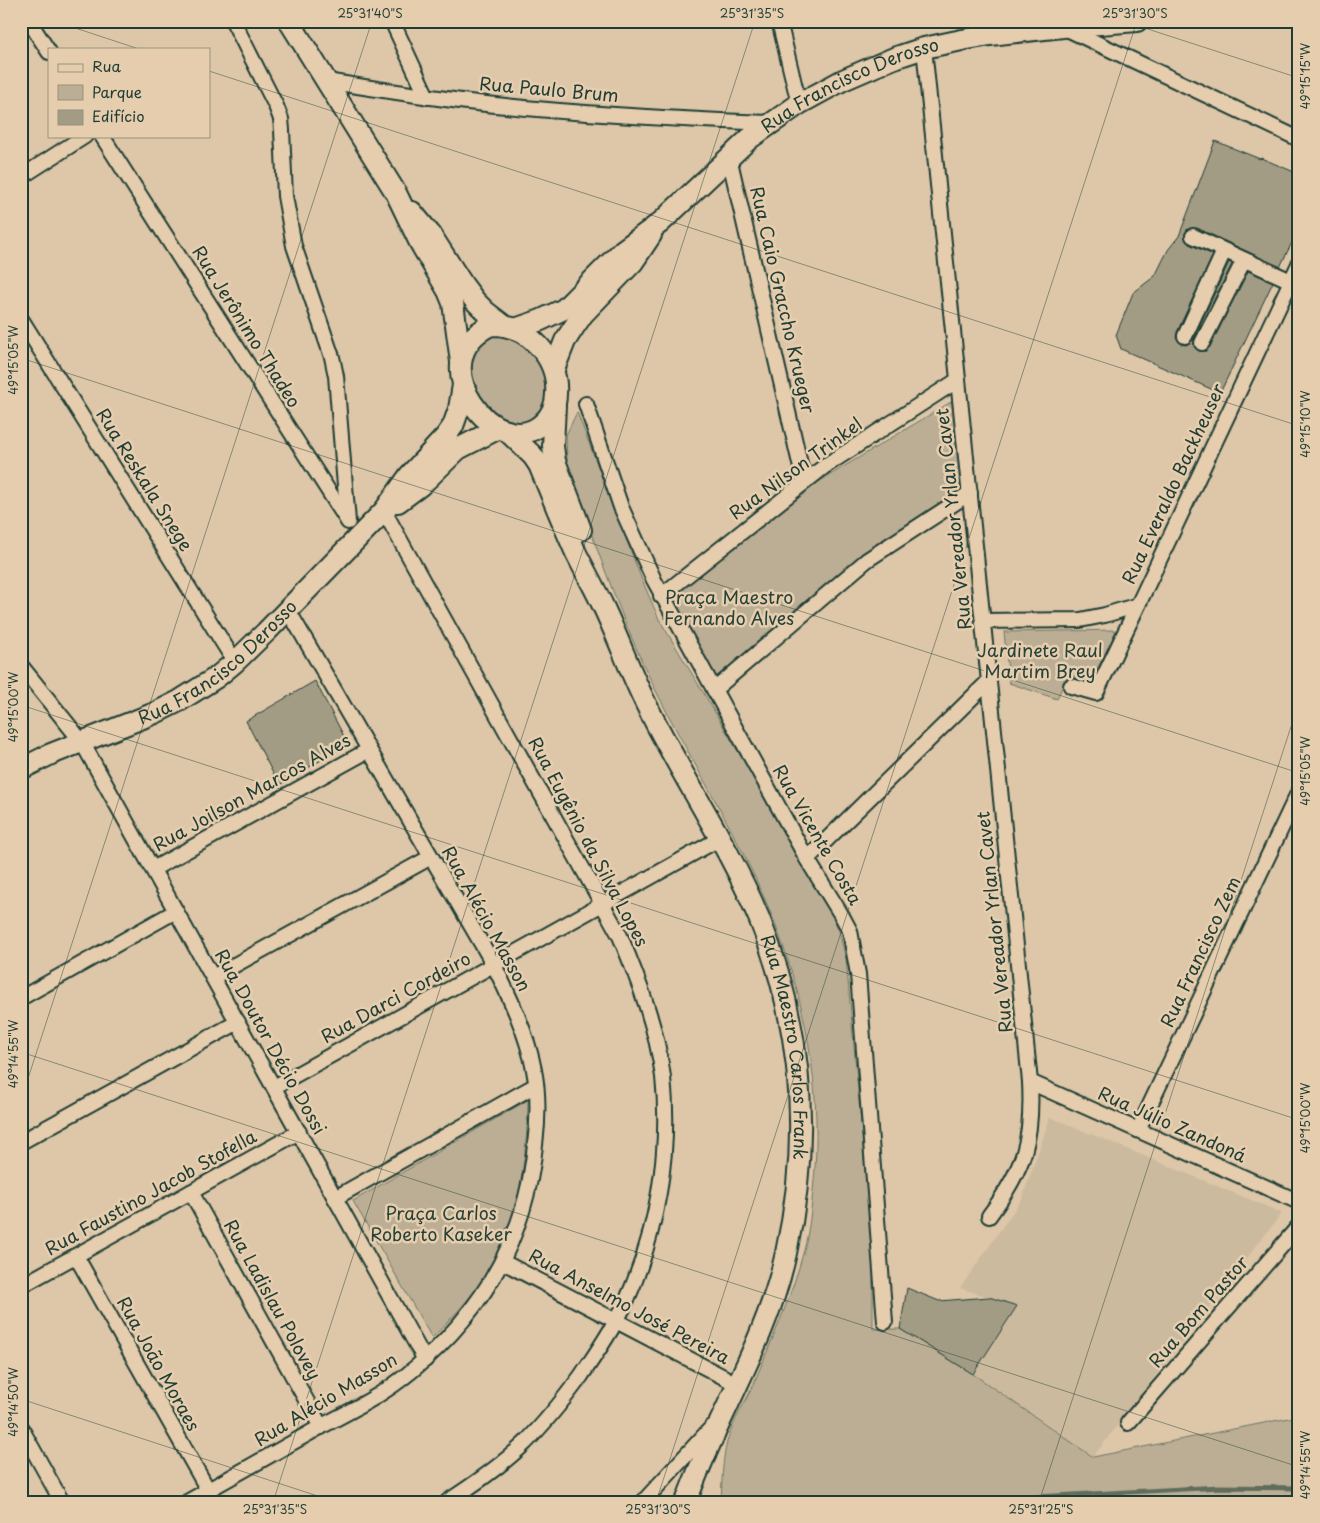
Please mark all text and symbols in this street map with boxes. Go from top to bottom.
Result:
text: 25°31'40"S [337,4,403,22]
text: 25°31'35"S [720,4,784,22]
text: 25°31'30"S [1102,4,1168,22]
street label: Rua Francisco Derosso [755,30,941,139]
text: 49°15'15"W [1296,42,1314,109]
legend [48,48,210,138]
text: Rua [92,54,121,77]
street label: Rua Paulo Brum [478,69,620,108]
text: Parque [92,80,142,103]
text: Edifício [92,104,145,127]
street label: Rua Caio Graccho Krueger [744,184,823,416]
street label: Rua Jerônimo Thadeo [186,240,308,413]
text: 49°15'05"W [4,325,22,395]
street label: Rua Everaldo Backheuser [1114,378,1231,588]
text: 49°15'10"W [1296,390,1314,458]
street label: Rua Reskala Snege [90,402,200,556]
street label: Rua Vereador Yrlan Cavet [927,407,978,631]
street label: Rua Nilson Trinkel [723,410,867,525]
park label: Praça Maestro Fernando Alves [664,583,794,631]
street label: Rua Francisco Derosso [134,593,303,730]
park label: Jardinete Raul Martim Brey [977,636,1103,684]
text: 49°15'00"W [4,671,22,742]
street label: Rua Joilson Marcos Alves [148,726,355,857]
street label: Rua Eugênio da Silva Lopes [522,732,656,951]
text: 49°15'05"W [1296,736,1314,806]
street label: Rua Vicente Costa [767,759,870,910]
street label: Rua Vereador Yrlan Cavet [968,810,1019,1034]
street label: Rua Alécio Masson [436,841,539,996]
street label: Rua Francisco Zem [1153,871,1247,1031]
street label: Rua Maestro Carlos Frank [755,931,815,1160]
street label: Rua Doutor Décio Dossi [209,944,334,1139]
street label: Rua Darci Cordeiro [315,944,475,1049]
text: 49°14'55"W [4,1019,22,1088]
street label: Rua Júlio Zandoná [1094,1079,1252,1169]
text: 49°15'00"W [1296,1082,1314,1153]
street label: Rua Faustino Jacob Stofella [40,1122,262,1261]
park label: Praça Carlos Roberto Kaseker [370,1199,512,1247]
street label: Rua Ladislau Polovey [218,1214,329,1384]
street label: Rua Anselmo José Pereira [524,1241,736,1371]
street label: Rua Bom Pastor [1142,1249,1255,1373]
street label: Rua João Moraes [111,1291,208,1436]
street label: Rua Alécio Masson [249,1345,402,1452]
text: 49°14'50"W [4,1367,22,1437]
text: 49°14'55"W [1296,1430,1314,1499]
text: 25°31'35"S [243,1500,307,1518]
text: 25°31'30"S [625,1500,691,1518]
text: 25°31'25"S [1009,1500,1073,1518]

